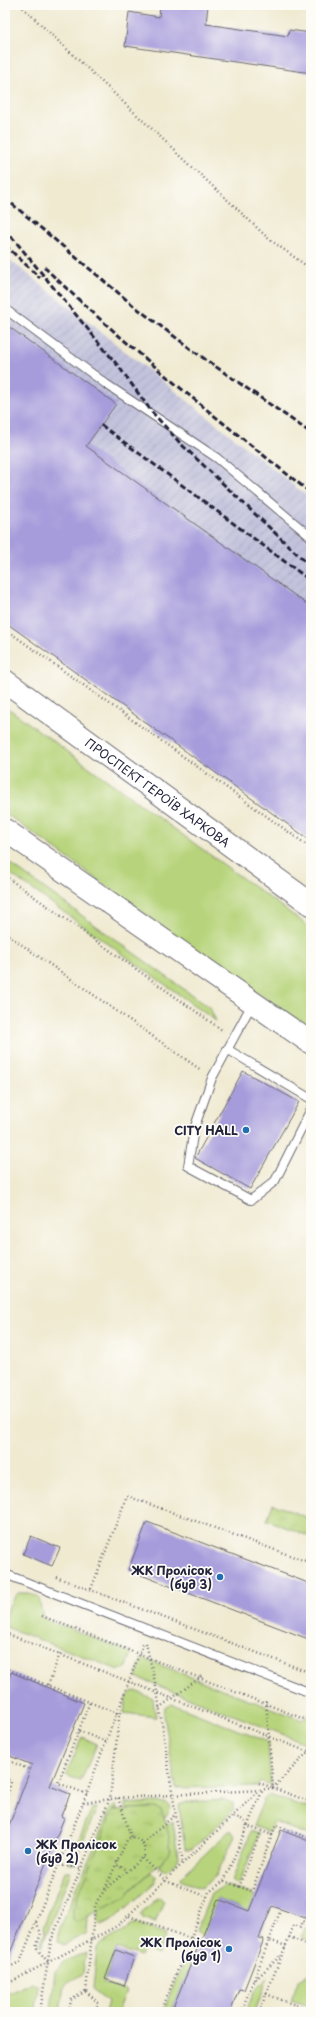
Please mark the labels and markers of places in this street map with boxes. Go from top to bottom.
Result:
place label: CITY HALL [174,1121,238,1139]
marker: CITY HALL [241,1125,251,1135]
place label: ЖК Пролісок (буд 3) [130,1561,212,1593]
marker: ЖК Пролісок (буд 3) [215,1572,225,1582]
place label: ЖК Пролісок (буд 2) [35,1835,117,1867]
marker: ЖК Пролісок (буд 2) [23,1846,33,1856]
place label: ЖК Пролісок (буд 1) [139,1933,221,1965]
marker: ЖК Пролісок (буд 1) [224,1944,234,1954]

